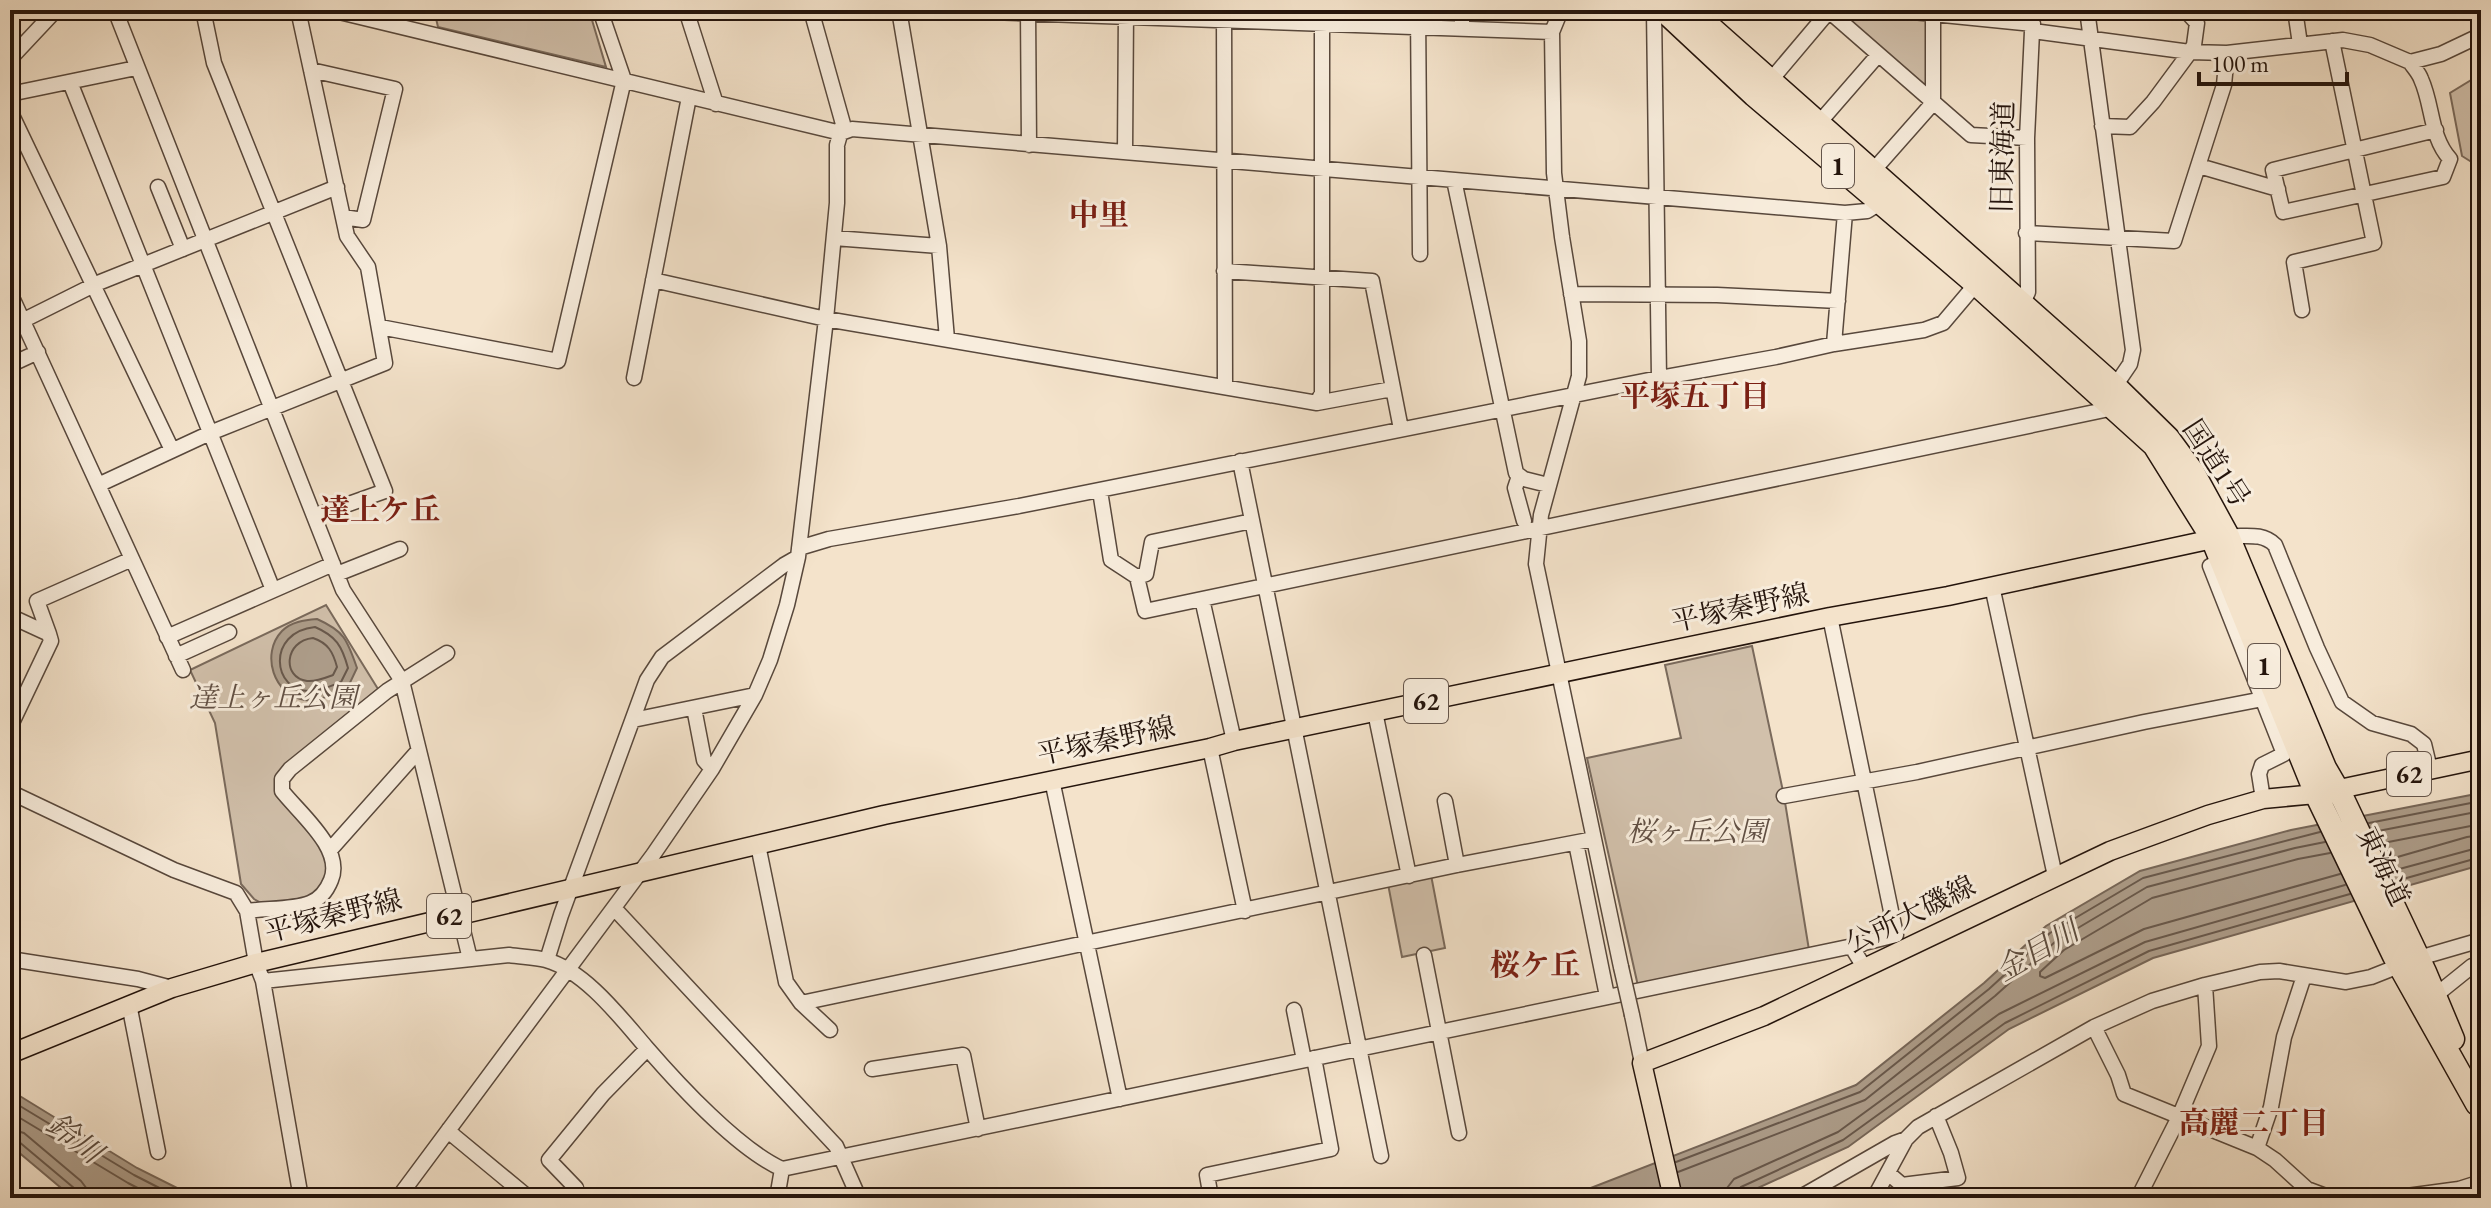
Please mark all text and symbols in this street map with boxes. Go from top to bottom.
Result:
scale bar [2199,36,2347,86]
text: 100 m [2211,48,2269,79]
street label: 旧東海道 [1983,101,2021,213]
road number: 1 [1822,144,1854,188]
district label: 中里 [1069,195,1129,234]
district label: 平塚五丁目 [1620,376,1770,415]
street label: 国道1号 [2175,412,2259,514]
district label: 達上ケ丘 [320,490,440,529]
street label: 平塚秦野線 [1668,575,1812,639]
road number: 1 [2248,644,2280,688]
park label: 達上ヶ丘公園 [189,679,361,715]
road number: 62 [1404,679,1448,723]
street label: 平塚秦野線 [1034,708,1178,772]
road number: 62 [2387,752,2431,796]
park label: 桜ヶ丘公園 [1627,813,1771,849]
street label: 東海道 [2349,820,2419,912]
street label: 公所大磯線 [1839,867,1981,961]
street label: 平塚秦野線 [261,881,405,949]
road number: 62 [427,894,471,938]
water label: 金目川 [1988,909,2088,989]
district label: 桜ケ丘 [1490,945,1580,984]
district label: 高麗二丁目 [2179,1103,2329,1142]
water label: 鈴川 [39,1104,113,1174]

